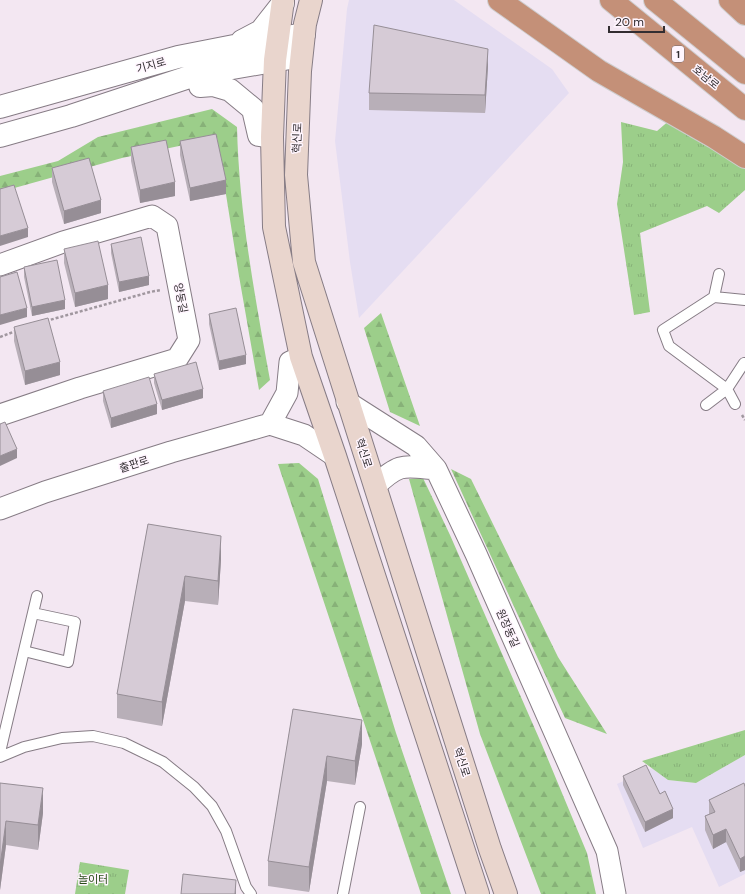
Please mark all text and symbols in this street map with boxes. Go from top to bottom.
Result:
scale bar [609,8,664,34]
text: 20 m [615,14,644,30]
road number: 1 [672,46,684,62]
street label: 기지로 [134,54,168,76]
street label: 호남로 [690,62,722,92]
street label: 혁신로 [289,123,305,153]
street label: 양동길 [171,282,191,314]
street label: 혁신로 [353,436,375,470]
street label: 출판로 [117,453,151,475]
street label: 원장동길 [493,607,523,649]
street label: 혁신로 [451,745,473,779]
park label: 놀이터 [78,872,108,886]

